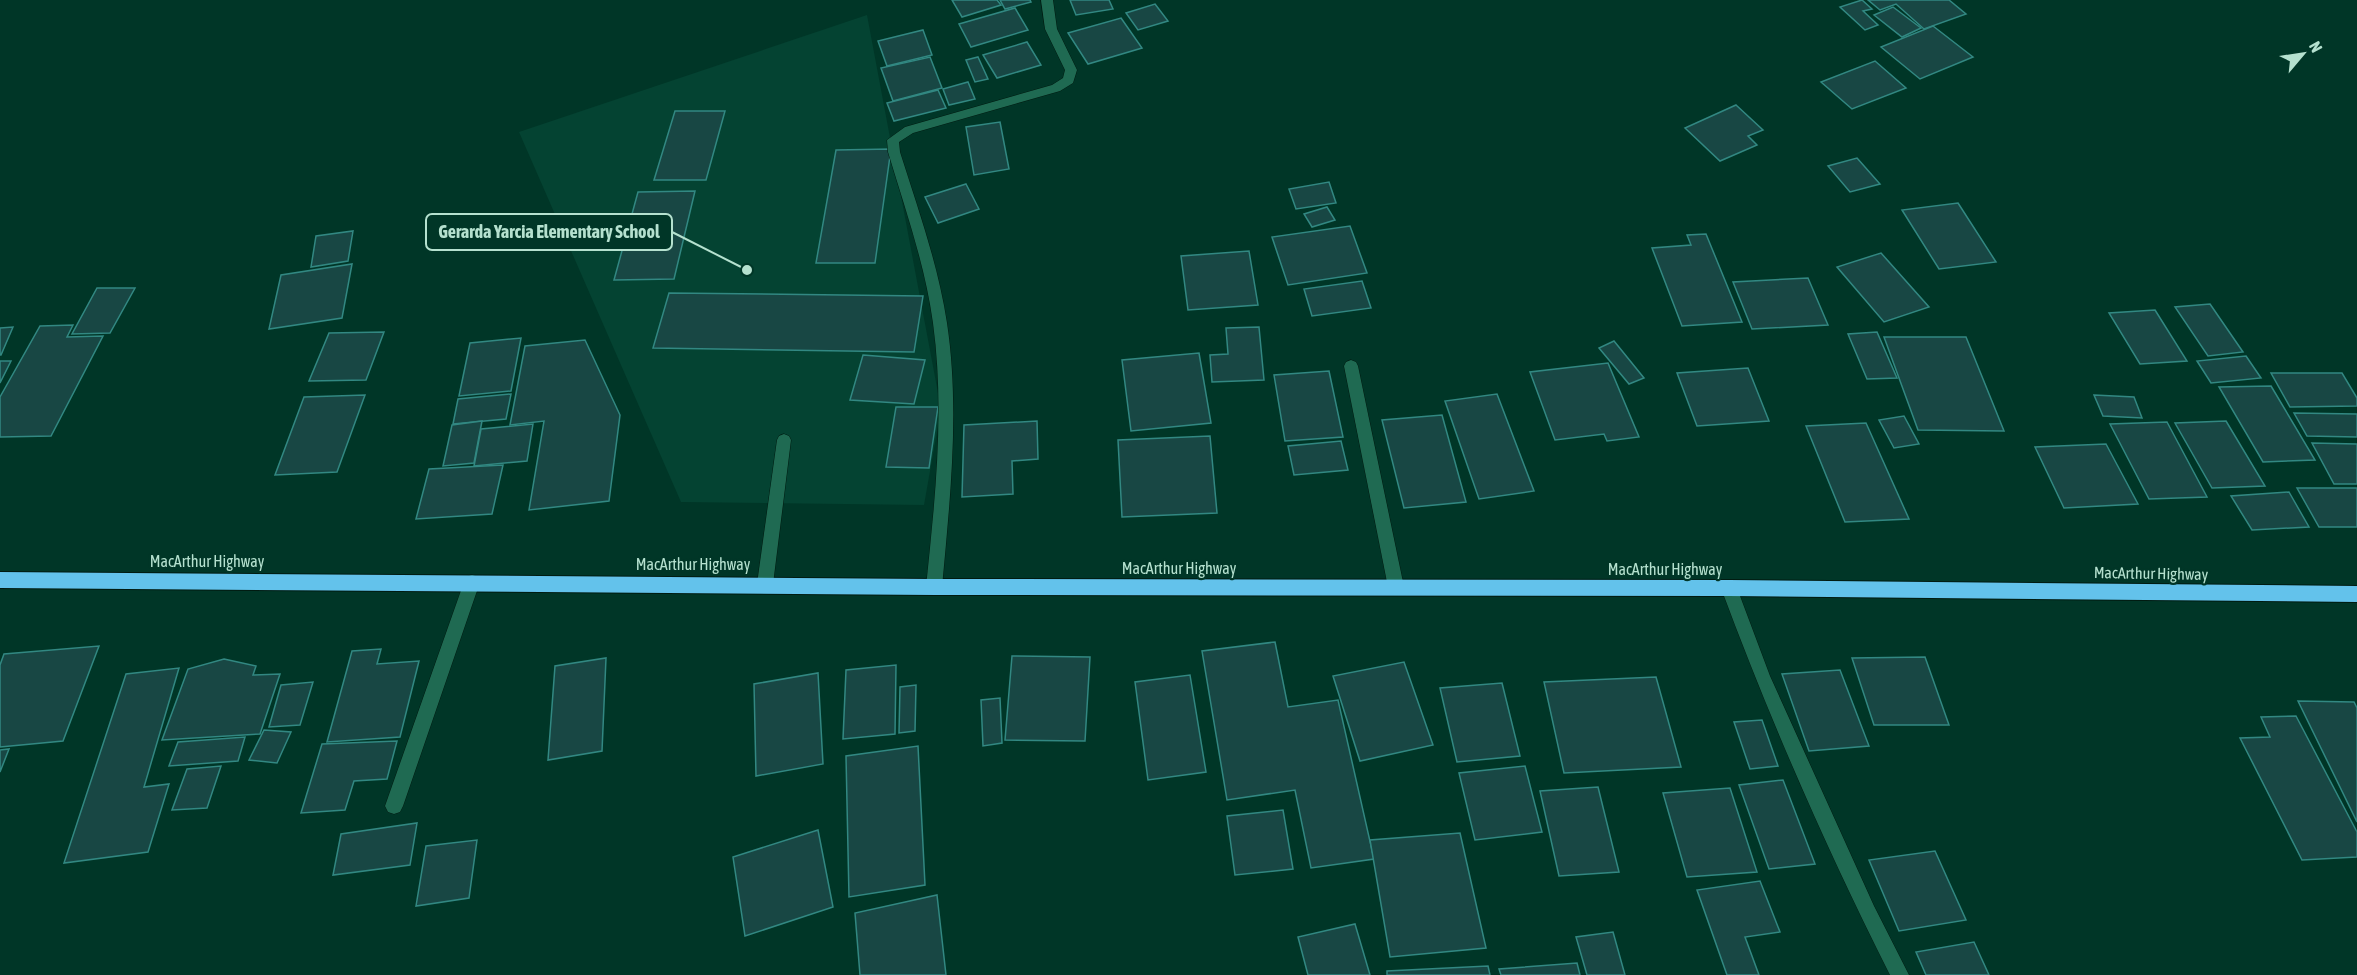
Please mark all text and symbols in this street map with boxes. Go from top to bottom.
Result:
north arrow [2273,24,2333,84]
text: N [2306,38,2326,55]
callout: Gerarda Yarcia Elementary School [426,214,672,250]
text: Gerarda Yarcia Elementary School [438,221,660,242]
street label: MacArthur Highway [150,552,265,571]
street label: MacArthur Highway [636,555,751,574]
street label: MacArthur Highway [1122,559,1237,578]
street label: MacArthur Highway [1608,560,1723,579]
street label: MacArthur Highway [2094,563,2209,584]

